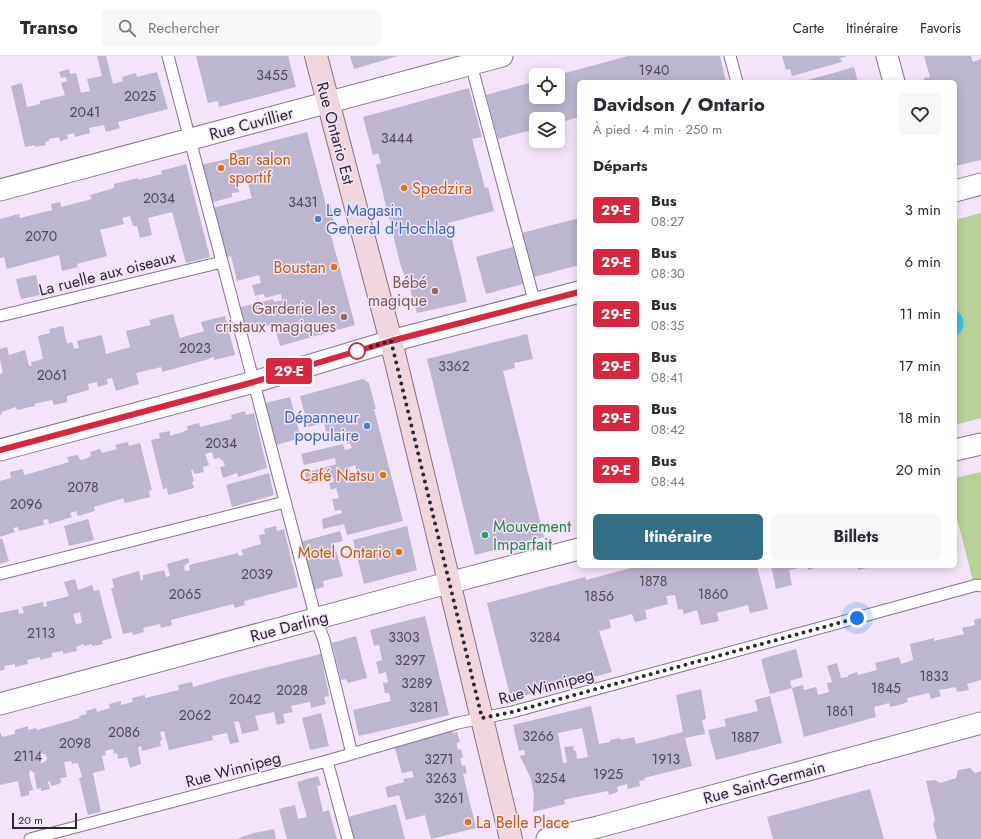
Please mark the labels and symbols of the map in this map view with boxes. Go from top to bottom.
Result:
house number: 1940 [639,60,669,80]
house number: 3455 [256,65,288,85]
street label: Rue Ontario Est [311,79,360,187]
house number: 2025 [124,86,156,106]
street label: Rue Cuvillier [207,101,296,146]
house number: 2041 [70,102,100,122]
house number: 3444 [381,128,413,148]
place label: Bar salon sportif [229,148,291,189]
marker: Bar salon sportif [216,163,226,173]
place label: Spedzira [412,177,472,200]
marker: Spedzira [399,183,409,193]
house number: 2034 [143,188,175,208]
house number: 3431 [288,192,318,212]
place label: Le Magasin General d'Hochlag [326,199,455,240]
marker: Le Magasin General d'Hochlag [313,214,323,224]
house number: 2070 [25,226,57,246]
street label: La ruelle aux oiseaux [36,245,178,302]
place label: Boustan [274,256,326,279]
marker: Boustan [329,262,339,272]
place label: Bébé magique [368,271,427,312]
marker: Bébé magique [430,286,440,296]
place label: Garderie les cristaux magiques [215,297,336,338]
marker: Garderie les cristaux magiques [339,312,349,322]
house number: 2023 [179,338,211,358]
unlabelled marker [348,342,366,360]
house number: 3362 [438,356,470,376]
line badge: 29-E [261,358,317,384]
house number: 2061 [37,365,67,385]
place label: Dépanneur populaire [284,406,360,447]
marker: Dépanneur populaire [362,421,372,431]
house number: 2034 [205,433,237,453]
place label: Café Natsu [300,464,375,487]
marker: Café Natsu [378,470,388,480]
house number: 2078 [67,477,99,497]
house number: 2096 [10,494,42,514]
place label: Mouvement Imparfait [493,515,571,556]
marker: Mouvement Imparfait [480,530,490,540]
place label: Motel Ontario [298,541,391,564]
marker: Motel Ontario [394,547,404,557]
house number: 2039 [241,564,273,584]
house number: 1878 [639,571,667,591]
house number: 2065 [169,584,201,604]
house number: 1860 [698,584,728,604]
house number: 1856 [584,586,614,606]
street label: Rue Darling [248,605,331,648]
your location [847,608,867,628]
house number: 2113 [27,623,55,643]
house number: 3303 [388,627,420,647]
house number: 3284 [529,627,561,647]
house number: 3297 [395,650,426,670]
street label: Rue Winnipeg [496,663,596,710]
house number: 1833 [919,666,949,686]
house number: 3289 [401,673,433,693]
house number: 1845 [871,678,901,698]
house number: 2028 [276,680,308,700]
house number: 2042 [229,689,261,709]
house number: 3281 [409,697,439,717]
house number: 1861 [826,701,854,721]
house number: 2062 [179,705,211,725]
house number: 2086 [108,722,140,742]
house number: 3266 [522,726,554,746]
house number: 1887 [731,727,760,747]
house number: 2098 [59,733,91,753]
house number: 2114 [14,746,42,766]
street label: Rue Winnipeg [183,746,283,793]
house number: 3271 [424,749,454,769]
house number: 1913 [652,749,681,769]
street label: Rue Saint-Germain [701,755,828,810]
house number: 1925 [593,764,623,784]
house number: 3263 [425,768,457,788]
house number: 3254 [534,768,566,788]
house number: 3261 [434,788,464,808]
scale bar [12,811,77,830]
place label: La Belle Place [476,811,569,834]
marker: La Belle Place [463,817,473,827]

